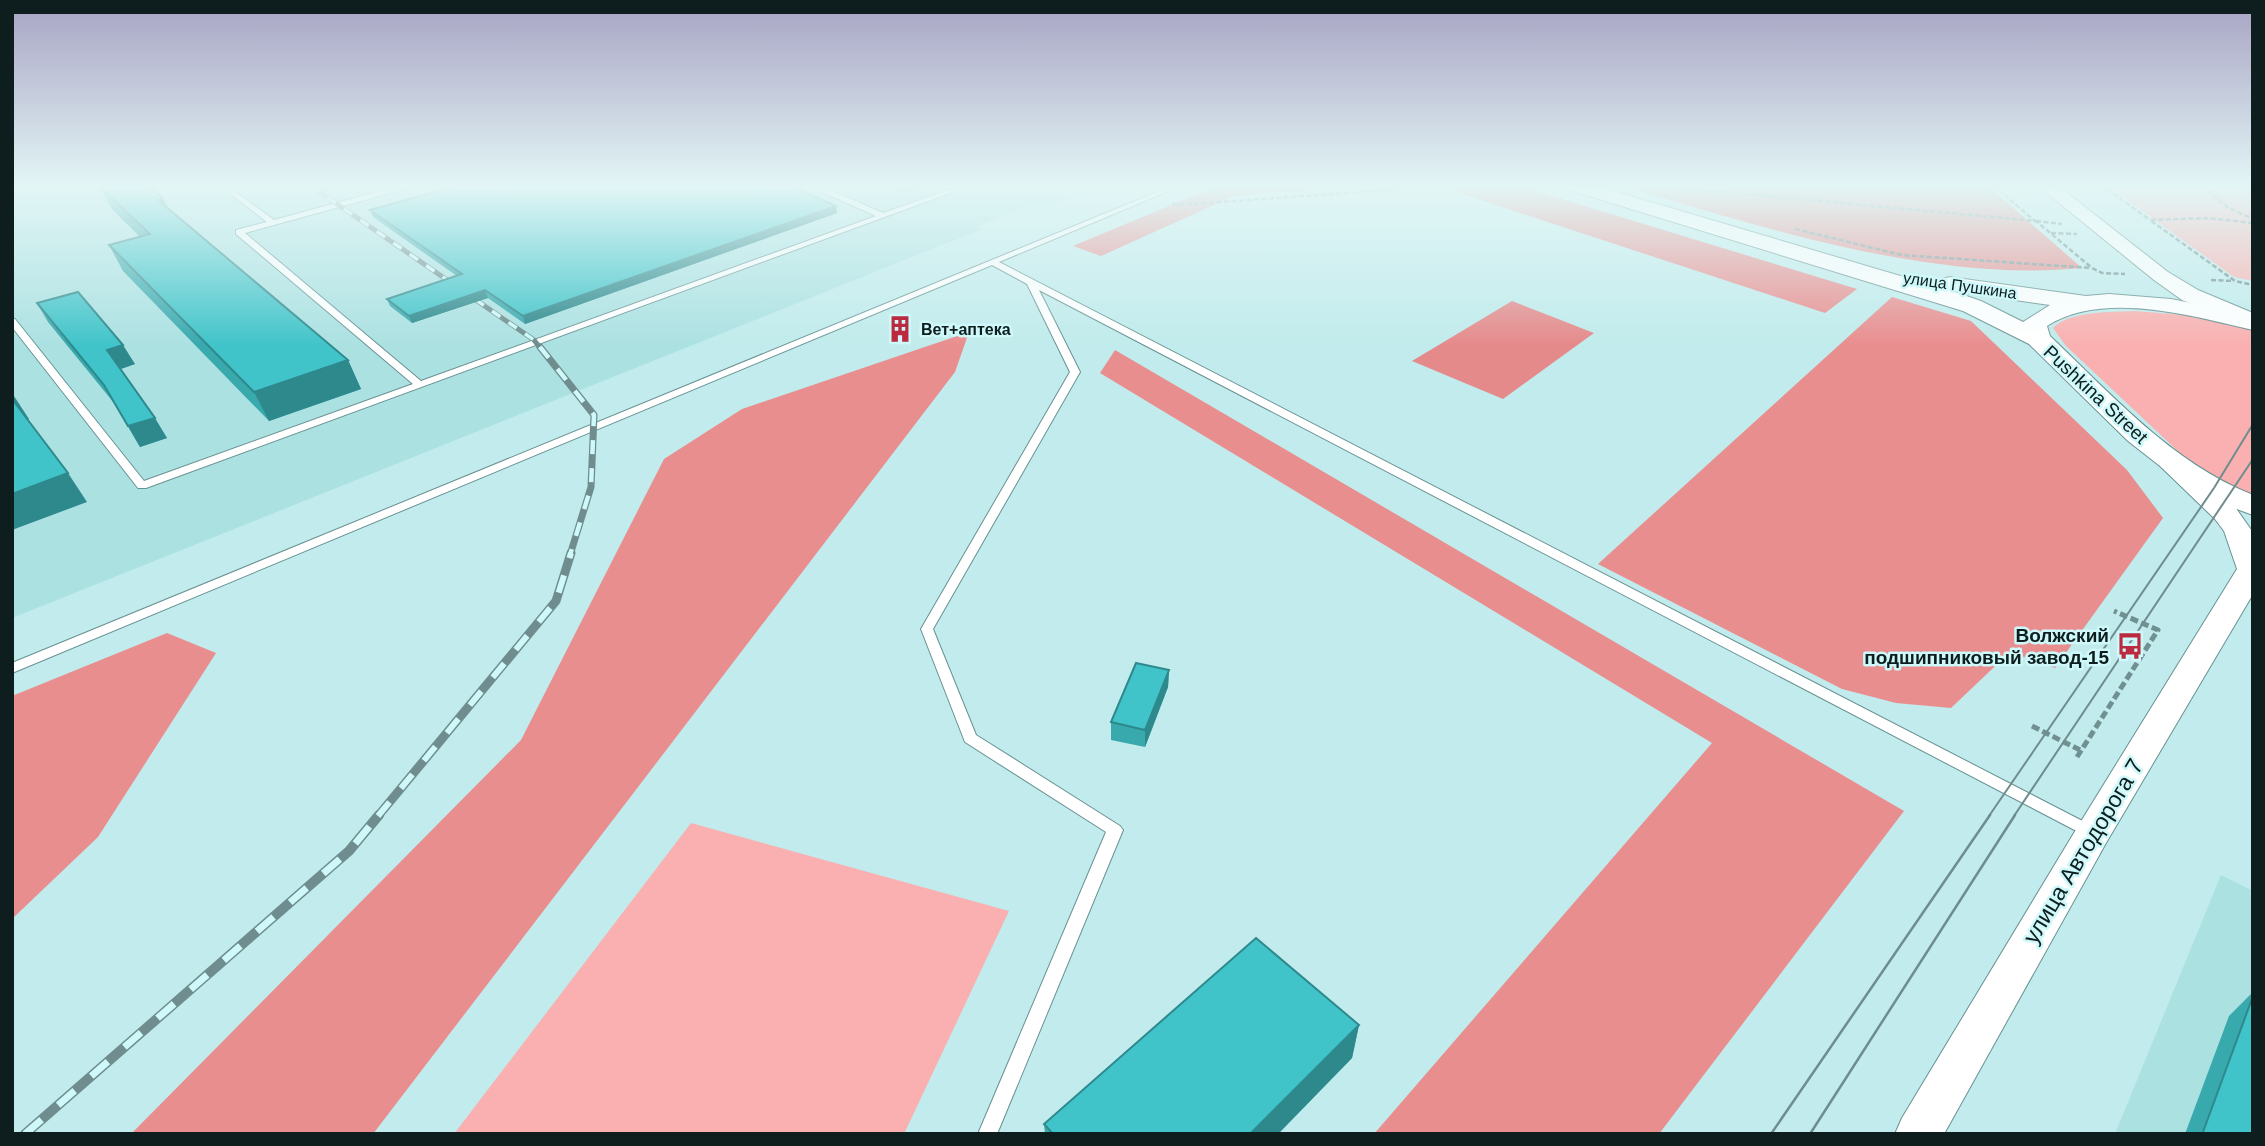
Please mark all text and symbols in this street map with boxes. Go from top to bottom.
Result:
street label: улица Пушкина [1902,269,2018,302]
building icon: Вет+аптека [885,314,915,344]
place label: Вет+аптека [921,321,1011,338]
street label: Pushkina Street [2039,341,2152,448]
place label: Волжский подшипниковый завод-15 [1864,625,2109,668]
bus stop icon: Волжский подшипниковый завод-15 [2115,631,2145,661]
street label: улица Автодорога 7 [2018,754,2148,948]

